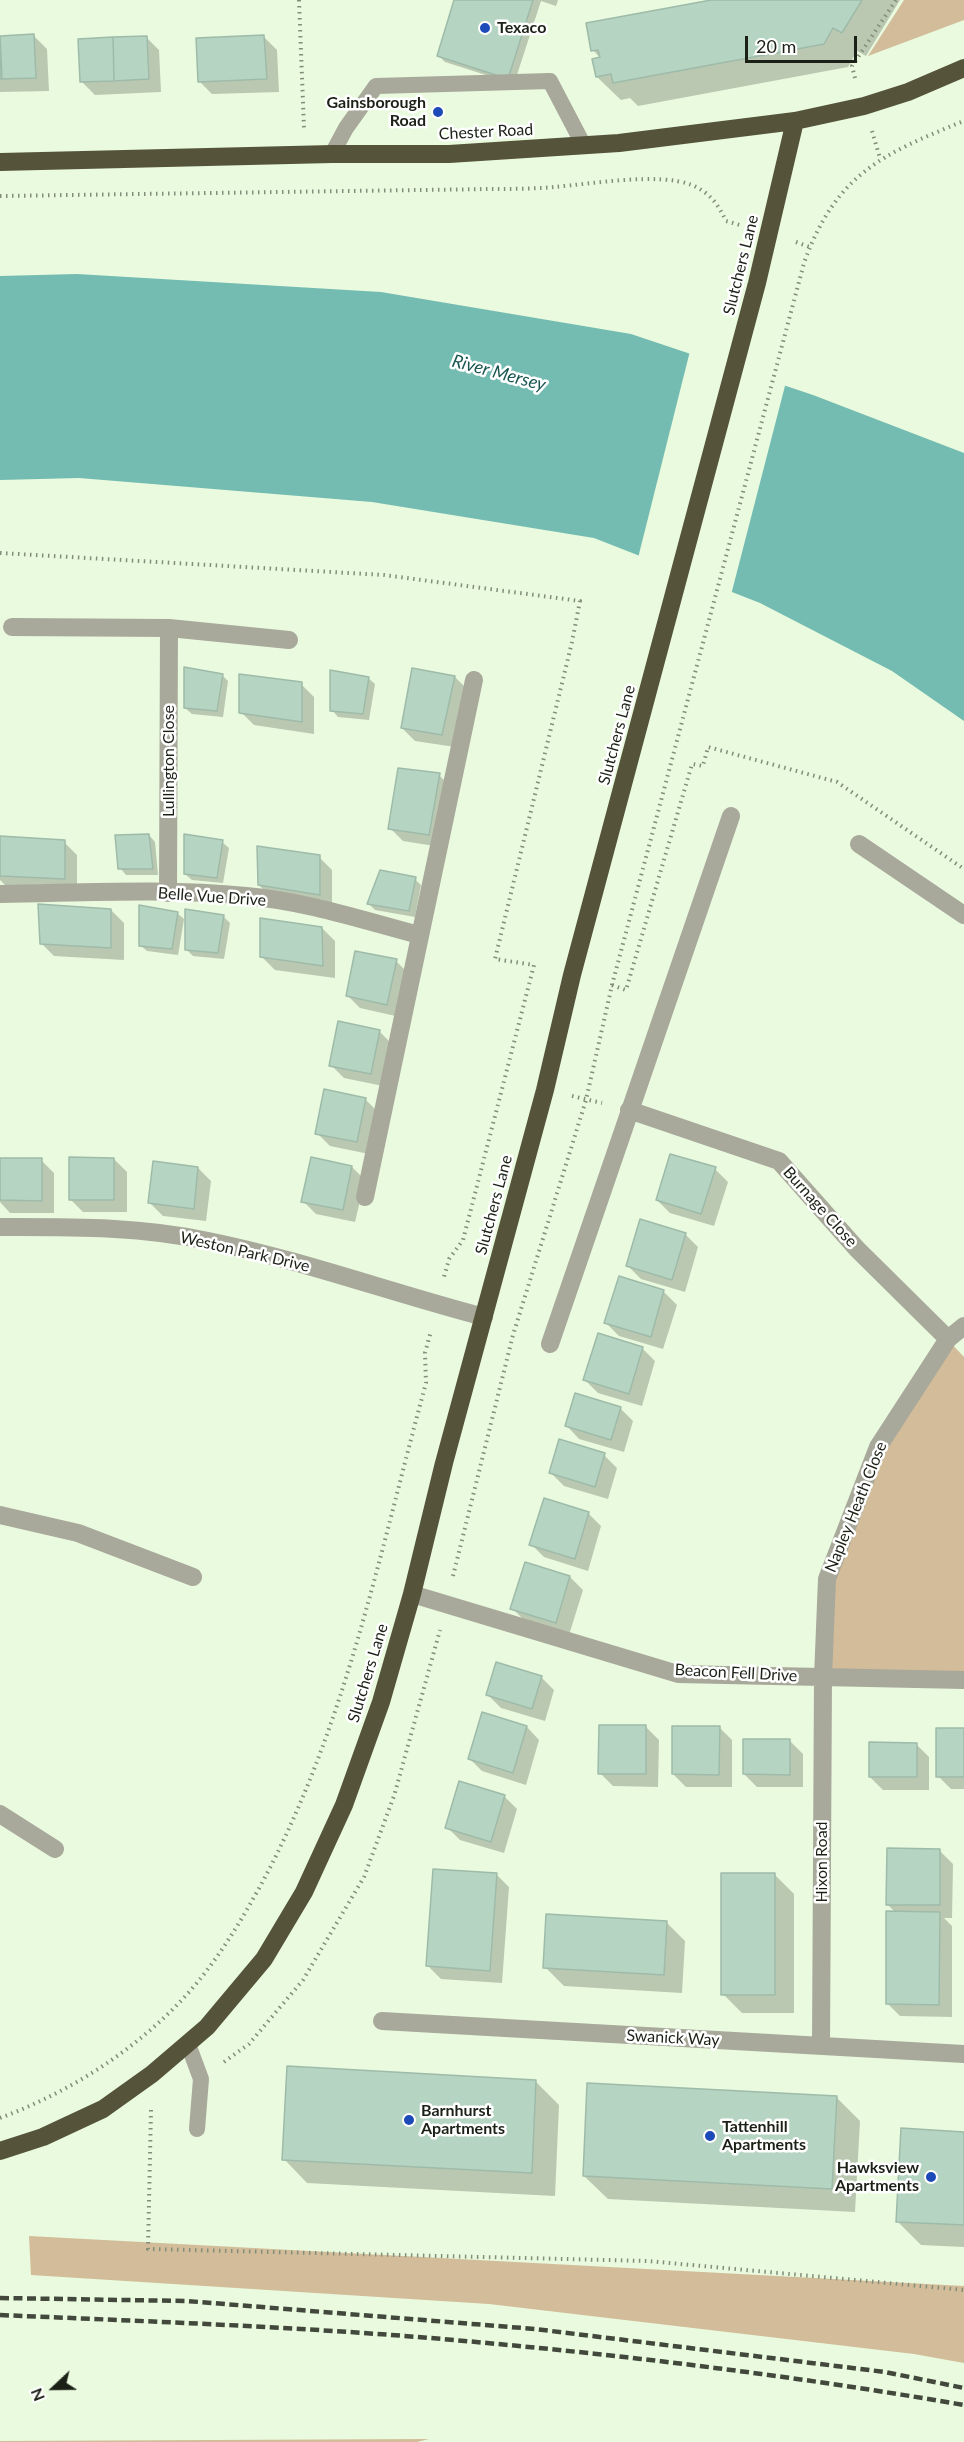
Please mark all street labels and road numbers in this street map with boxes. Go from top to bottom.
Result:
street label: Chester Road [438,120,534,144]
street label: Slutchers Lane [719,213,763,317]
street label: Slutchers Lane [594,683,640,787]
street label: Lullington Close [159,705,179,817]
street label: Belle Vue Drive [157,884,267,910]
street label: Slutchers Lane [471,1153,517,1257]
street label: Burnage Close [779,1163,861,1251]
street label: Weston Park Drive [178,1228,312,1276]
street label: Napley Heath Close [821,1439,891,1575]
street label: Slutchers Lane [344,1621,392,1725]
street label: Beacon Fell Drive [674,1660,798,1686]
street label: Hixon Road [812,1821,832,1903]
street label: Swanick Way [626,2026,720,2050]

